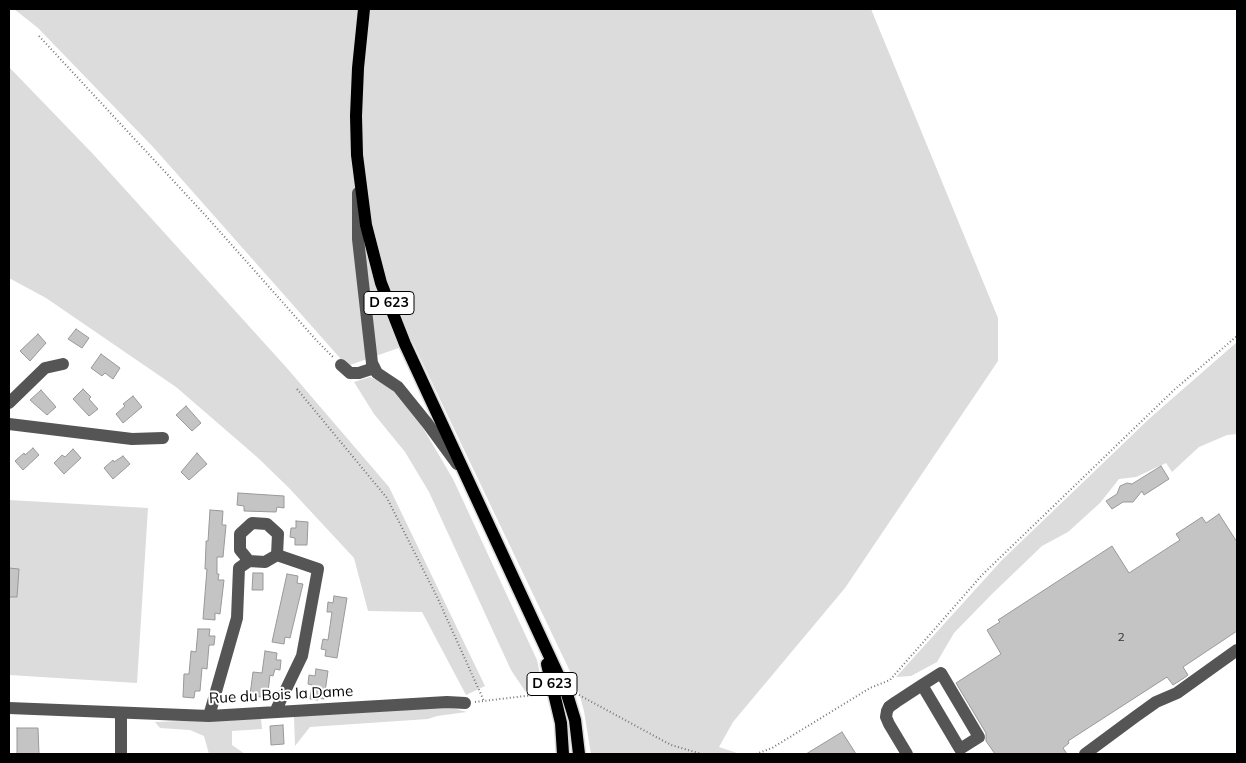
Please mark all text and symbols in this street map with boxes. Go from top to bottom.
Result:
road number: D 623 [364,292,414,314]
house number: 2 [1117,630,1125,644]
road number: D 623 [527,672,577,696]
street label: Rue du Bois la Dame [208,682,354,708]

